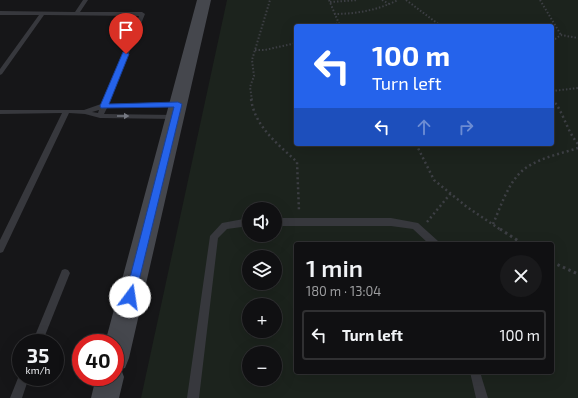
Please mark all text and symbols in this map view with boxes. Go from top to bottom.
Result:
pin [109,13,143,54]
icon: arrive [115,19,137,41]
text: 100 m [372,38,450,72]
icon: left [306,40,358,92]
text: Turn left [372,72,442,94]
one-way arrow [117,113,130,119]
icon: left [371,116,393,138]
icon: ahead [413,116,435,138]
icon: right [455,116,477,138]
map controls [242,202,282,386]
button: sound [242,202,282,242]
button: layers [242,250,282,290]
text: 1 min [306,253,363,282]
button: close [500,255,542,297]
position arrow [109,276,151,318]
text: 180 m · 13:04 [306,283,381,299]
button: + [242,298,282,338]
icon: left [308,324,330,346]
text: Turn left [342,326,403,344]
text: 100 m [499,326,540,344]
speed limit sign: 40 [72,334,124,386]
text: 35 [27,343,49,367]
button: − [242,346,282,386]
text: km/h [26,364,50,376]

